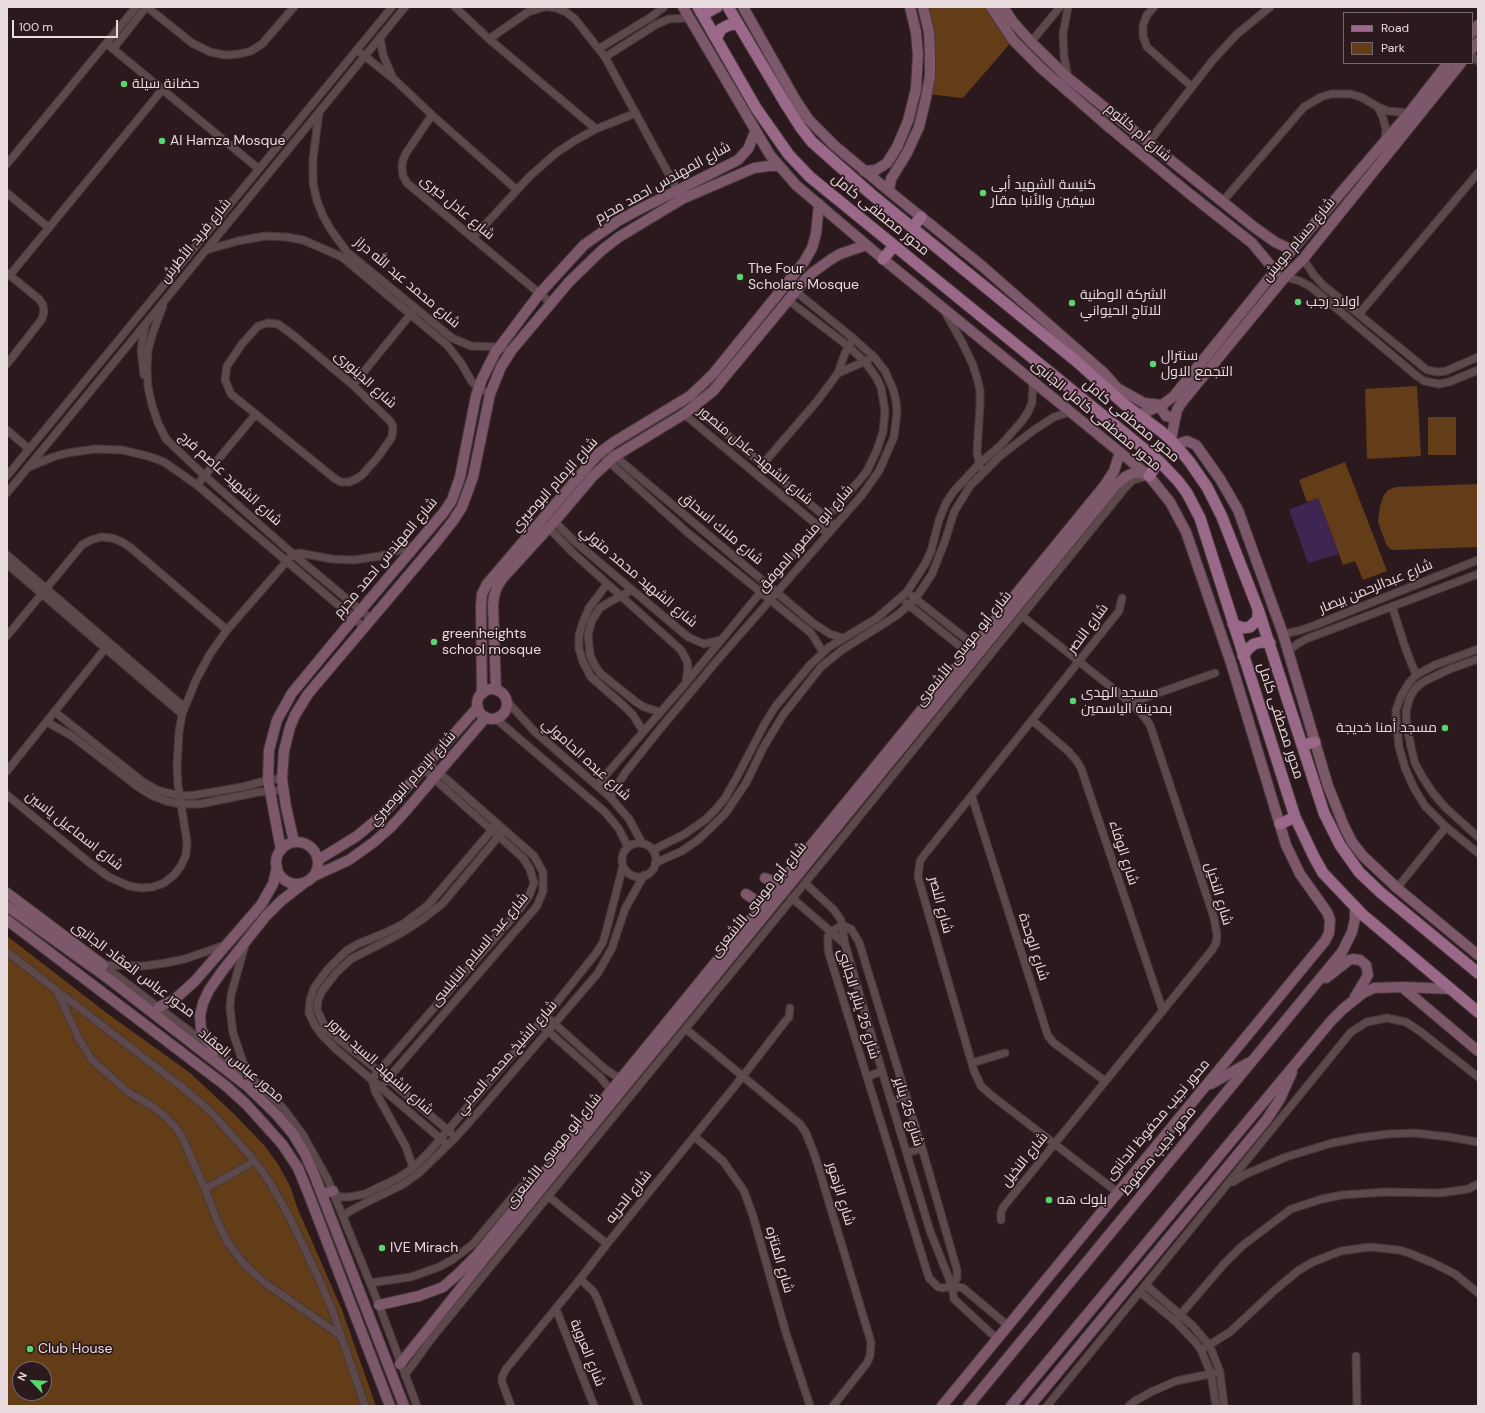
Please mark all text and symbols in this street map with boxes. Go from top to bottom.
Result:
scale bar [14,12,120,38]
legend [1343,12,1473,64]
text: 100 m [19,19,53,35]
text: Road [1381,20,1409,36]
text: Park [1381,40,1405,56]
place label: حضانة سيلة [132,76,199,92]
marker: حضانة سيلة [119,79,129,89]
street label: شارع أم كلثوم [1102,100,1174,166]
place label: Al Hamza Mosque [170,133,285,149]
marker: Al Hamza Mosque [157,136,167,146]
street label: شارع المهندس احمد محرم [592,139,734,227]
street label: محور مصطفى كامل [828,170,932,260]
street label: شارع عادل خيرى [416,172,498,244]
place label: كنيسة الشهيد أبي سيفين والأنبا مقار [991,177,1096,210]
marker: كنيسة الشهيد أبي سيفين والأنبا مقار [978,188,988,198]
street label: شارع فريد الأطرش [157,195,235,287]
street label: شارع حسام جويش [1259,195,1339,285]
street label: شارع محمد عبد الله دراز [351,234,463,332]
place label: The Four Scholars Mosque [748,261,859,294]
marker: The Four Scholars Mosque [735,272,745,282]
place label: الشركة الوطنية للاتاج الحيواني [1080,287,1167,320]
place label: اولاد رجب [1306,294,1360,310]
marker: اولاد رجب [1293,297,1303,307]
marker: الشركة الوطنية للاتاج الحيواني [1067,298,1077,308]
street label: شارع الدينورى [330,348,400,412]
place label: سنترال التجمع الاول [1161,348,1233,380]
street label: محور مصطفى كامل الجانبى [1028,357,1164,475]
marker: سنترال التجمع الاول [1148,359,1158,369]
street label: محور مصطفى كامل [1079,376,1183,466]
street label: شارع الشهيد عادل منصور [694,403,816,509]
street label: شارع الشهيد عاصم فرج [175,428,285,530]
street label: شارع الإمام البوصيري [508,434,602,536]
street label: شارع ابو منصور الموفق [755,482,857,596]
street label: شارع ملاك اسحاق [676,489,766,569]
street label: شارع المهندس احمد محرم [331,494,441,622]
street label: شارع الشهيد محمد متولي [576,523,700,631]
street label: شارع عبدالرحمن بيصار [1317,557,1435,617]
street label: شارع أبو موسى الأشعرى [912,588,1016,710]
street label: شارع النصر [1064,601,1112,657]
place label: greenheights school mosque [442,626,541,658]
marker: greenheights school mosque [429,637,439,647]
street label: محور مصطفى كامل [1253,661,1307,781]
place label: مسجد الهدى بمدينة الياسمين [1081,685,1172,718]
marker: مسجد الهدى بمدينة الياسمين [1068,696,1078,706]
street label: شارع عبده الحامولي [538,716,634,804]
place label: مسجد أمنا خديجة [1336,720,1437,736]
marker: مسجد أمنا خديجة [1440,723,1450,733]
street label: شارع الإمام البوصيري [366,728,460,830]
street label: شارع اسماعيل ياسين [22,788,126,874]
street label: شارع الوفاء [1105,819,1141,887]
street label: شارع أبو موسى الأشعرى [707,839,811,961]
street label: شارع النخيل [1200,861,1236,927]
street label: شارع النصر [924,875,956,935]
street label: شارع عبد السلام النابلسى [428,890,532,1010]
street label: شارع الوحدة [1014,911,1052,983]
street label: محور عباس العقاد الجانبى [68,918,198,1022]
street label: شارع 25 يناير الجانبى [833,947,883,1061]
street label: شارع الشيخ محمد المدني [453,997,561,1119]
street label: شارع الشهيد السيد سرور [324,1015,436,1119]
street label: محور عباس العقاد [195,1025,287,1107]
street label: محور نجيب محفوظ الجانبى [1102,1056,1214,1184]
street label: شارع 25 يناير [890,1076,926,1148]
street label: شارع أبو موسى الأشعرى [502,1090,606,1212]
street label: محور نجيب محفوظ [1118,1103,1200,1199]
street label: شارع النخيل [998,1129,1052,1191]
street label: شارع الزهور [822,1160,858,1228]
street label: شارع الحريه [602,1167,656,1227]
place label: بلوك هه [1057,1192,1107,1208]
marker: بلوك هه [1044,1195,1054,1205]
street label: شارع المنتزه [761,1225,797,1295]
place label: IVE Mirach [390,1240,458,1256]
marker: IVE Mirach [377,1243,387,1253]
street label: شارع العروبة [566,1317,608,1389]
place label: Club House [38,1341,113,1357]
marker: Club House [25,1344,35,1354]
north arrow [12,1361,52,1401]
text: N [14,1370,30,1383]

